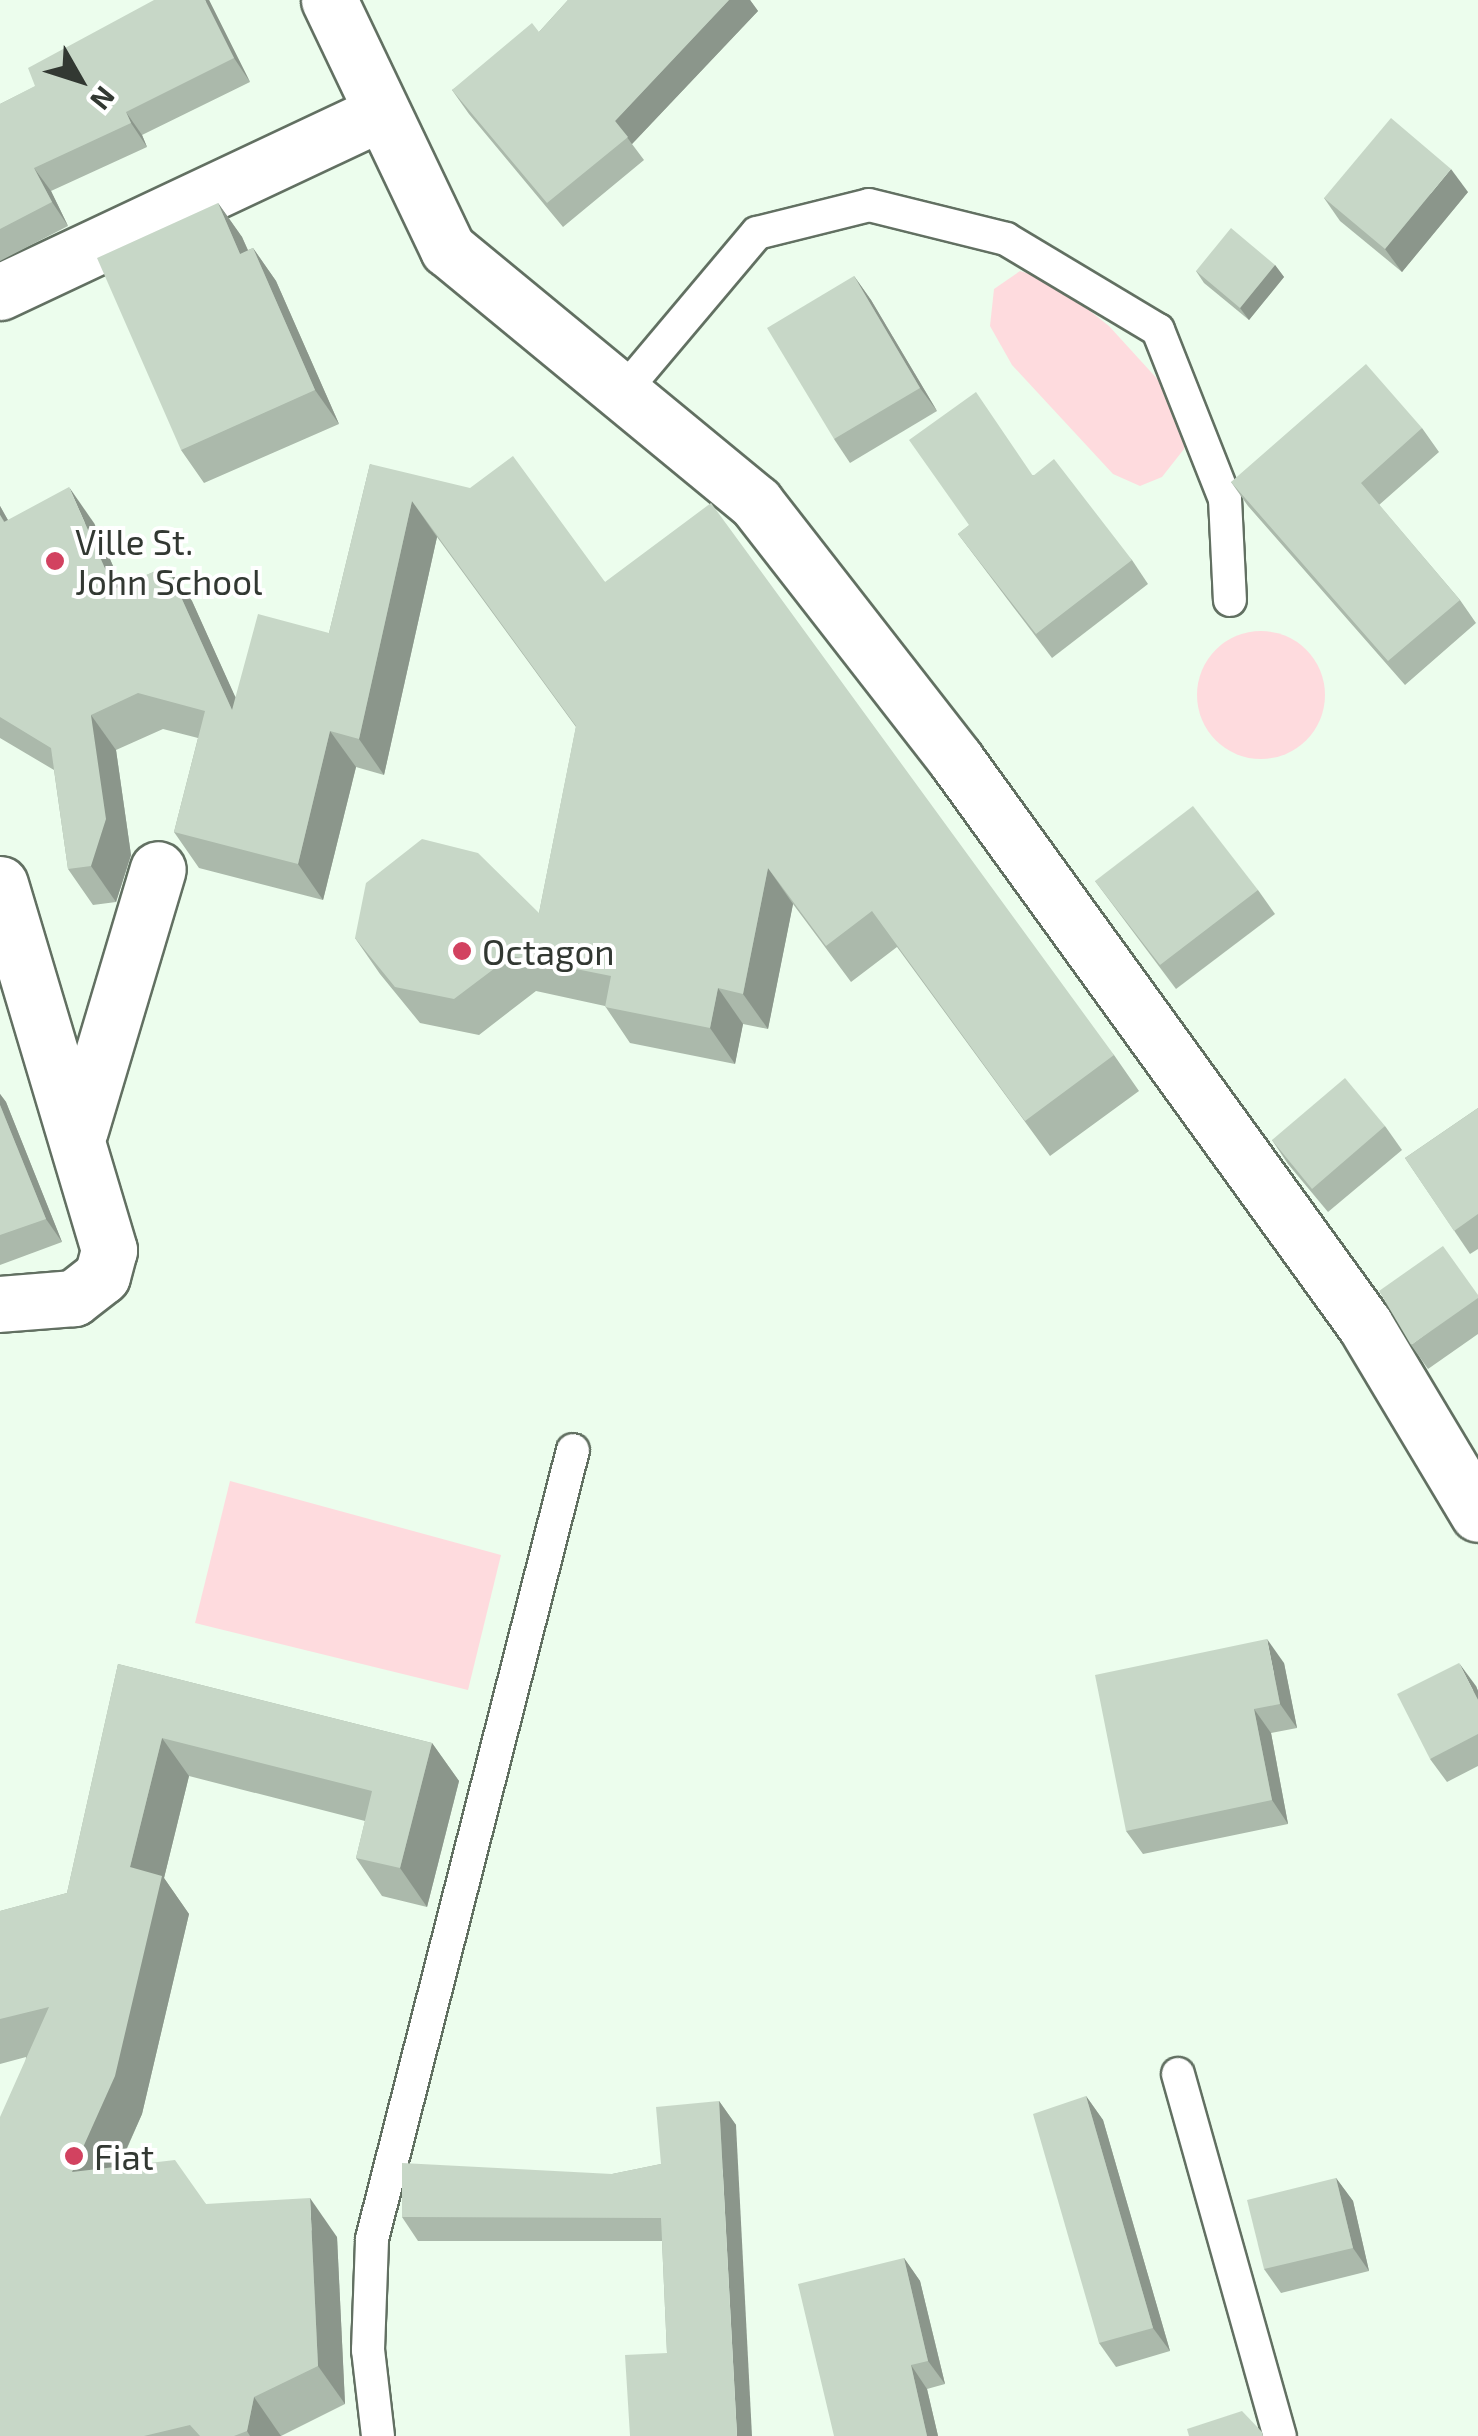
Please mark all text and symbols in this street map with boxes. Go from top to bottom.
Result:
north arrow [30,30,130,130]
text: N [84,80,123,117]
place label: Ville St. John School [75,520,262,602]
marker: Ville St. John School [44,550,66,572]
place label: Octagon [482,930,615,972]
marker: Octagon [451,940,473,962]
place label: Fiat [94,2135,154,2177]
marker: Fiat [63,2145,85,2167]

